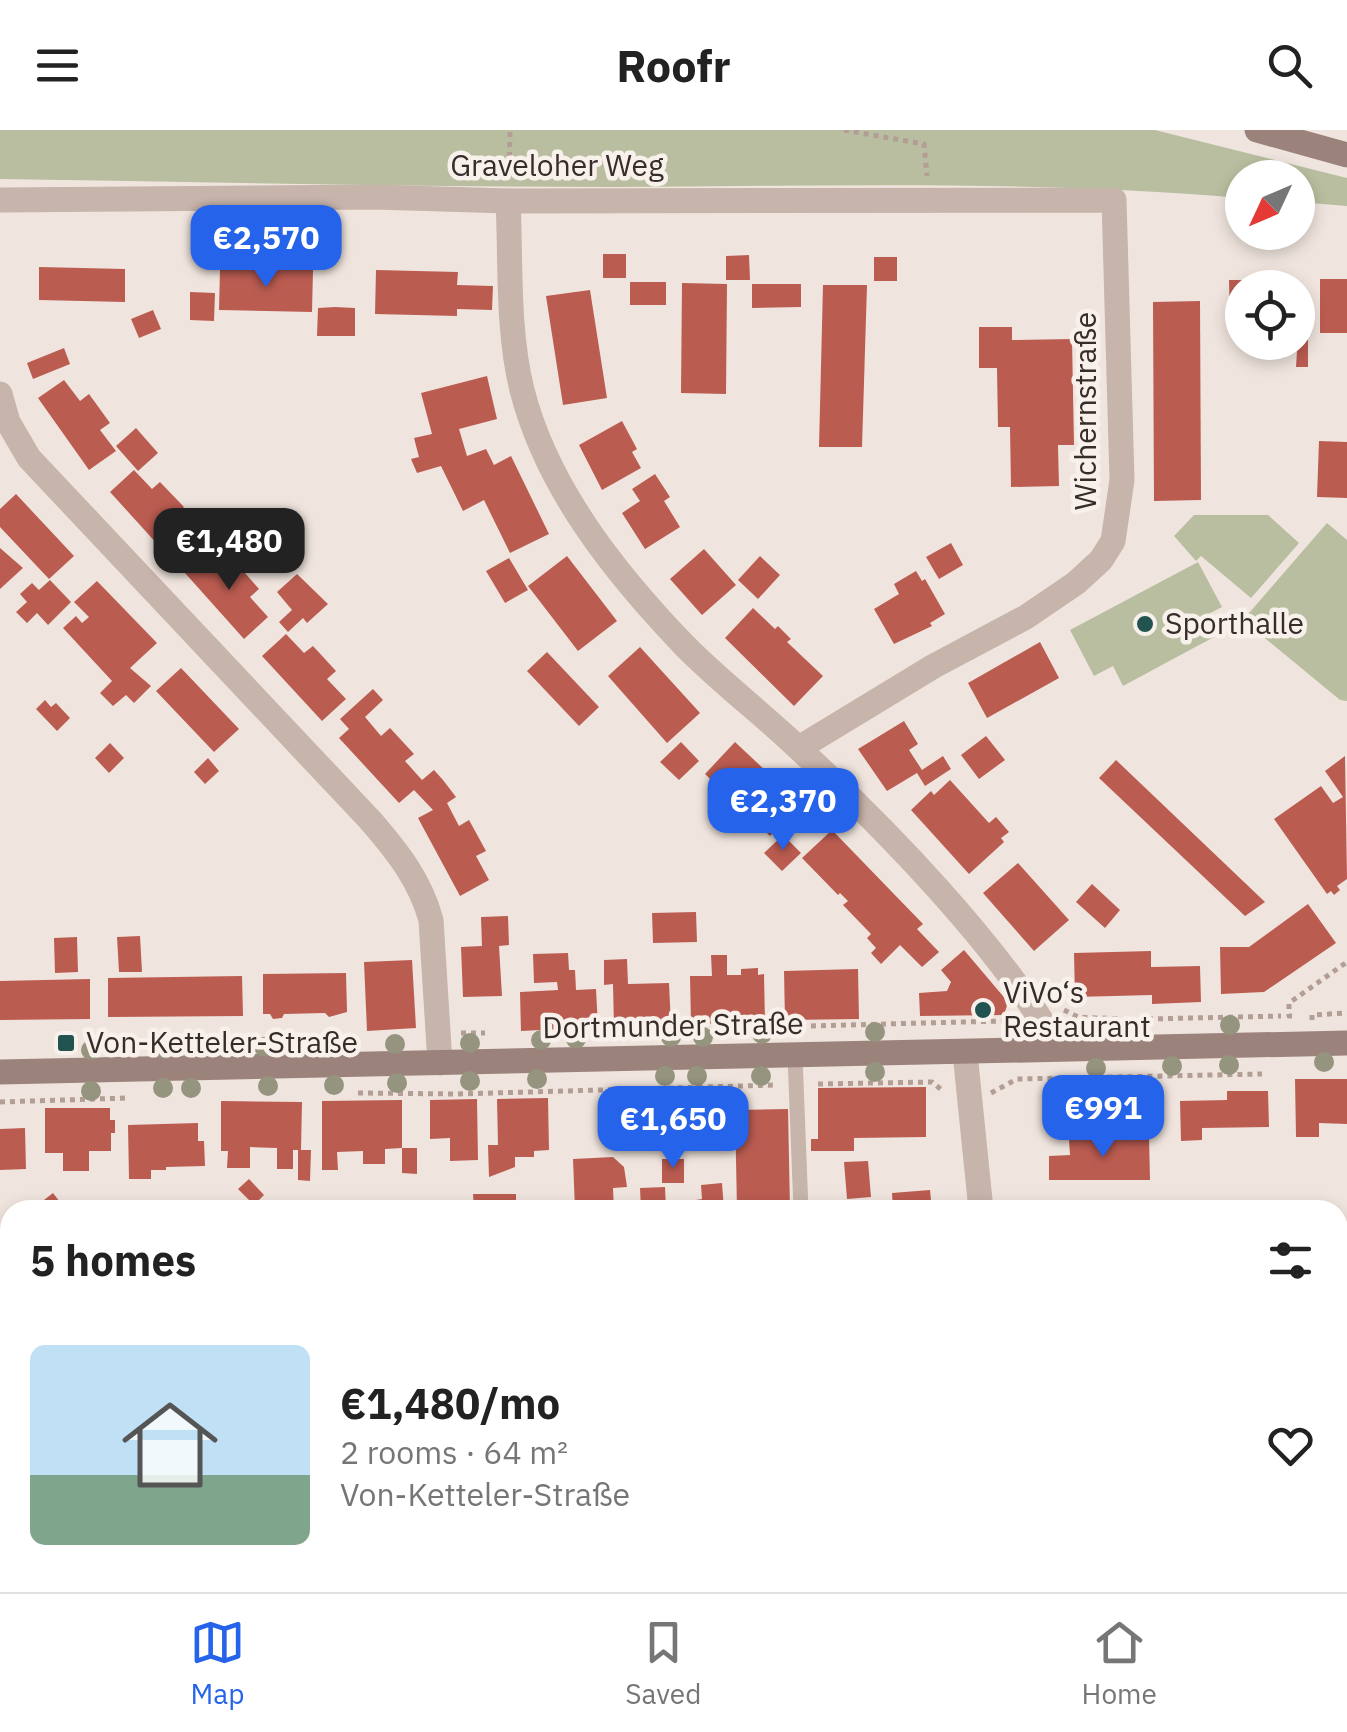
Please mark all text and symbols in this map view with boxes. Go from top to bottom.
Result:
text: Roofr [616,36,731,94]
icon: menu [30,38,85,93]
icon: search [1262,38,1317,93]
street label: Graveloher Weg [450,145,664,184]
north arrow [1225,160,1315,250]
map controls [1225,160,1315,360]
pin: €2,570 [185,205,347,290]
text: €2,570 [213,216,319,258]
button: locate [1225,270,1315,360]
street label: Wichernstraße [1065,312,1104,510]
pin: €1,480 [148,508,310,593]
text: €1,480 [176,519,282,561]
place label: Sporthalle [1165,603,1304,642]
marker: Sporthalle [1134,613,1156,635]
pin: €2,370 [702,768,864,853]
text: €2,370 [730,779,836,821]
place label: ViVo‘s Restaurant [1003,972,1151,1045]
marker: ViVo‘s Restaurant [972,999,994,1021]
street label: Dortmunder Straße [542,1003,804,1046]
place label: Von-Ketteler-Straße [86,1022,358,1061]
marker: Von-Ketteler-Straße [55,1032,77,1054]
pin: €991 [1044,1075,1162,1160]
pin: €1,650 [592,1086,754,1171]
text: €991 [1064,1086,1142,1128]
text: €1,650 [620,1097,726,1139]
text: 5 homes [30,1233,196,1288]
icon: filters [1263,1233,1318,1288]
text: €1,480/mo [340,1376,560,1431]
icon: home [110,1385,230,1505]
icon: heart [1263,1418,1318,1473]
text: 2 rooms · 64 m² [340,1431,568,1473]
text: Von-Ketteler-Straße [340,1473,630,1515]
tab: Map [190,1615,245,1712]
tab: Saved [625,1615,701,1712]
tab: Home [1082,1615,1157,1712]

